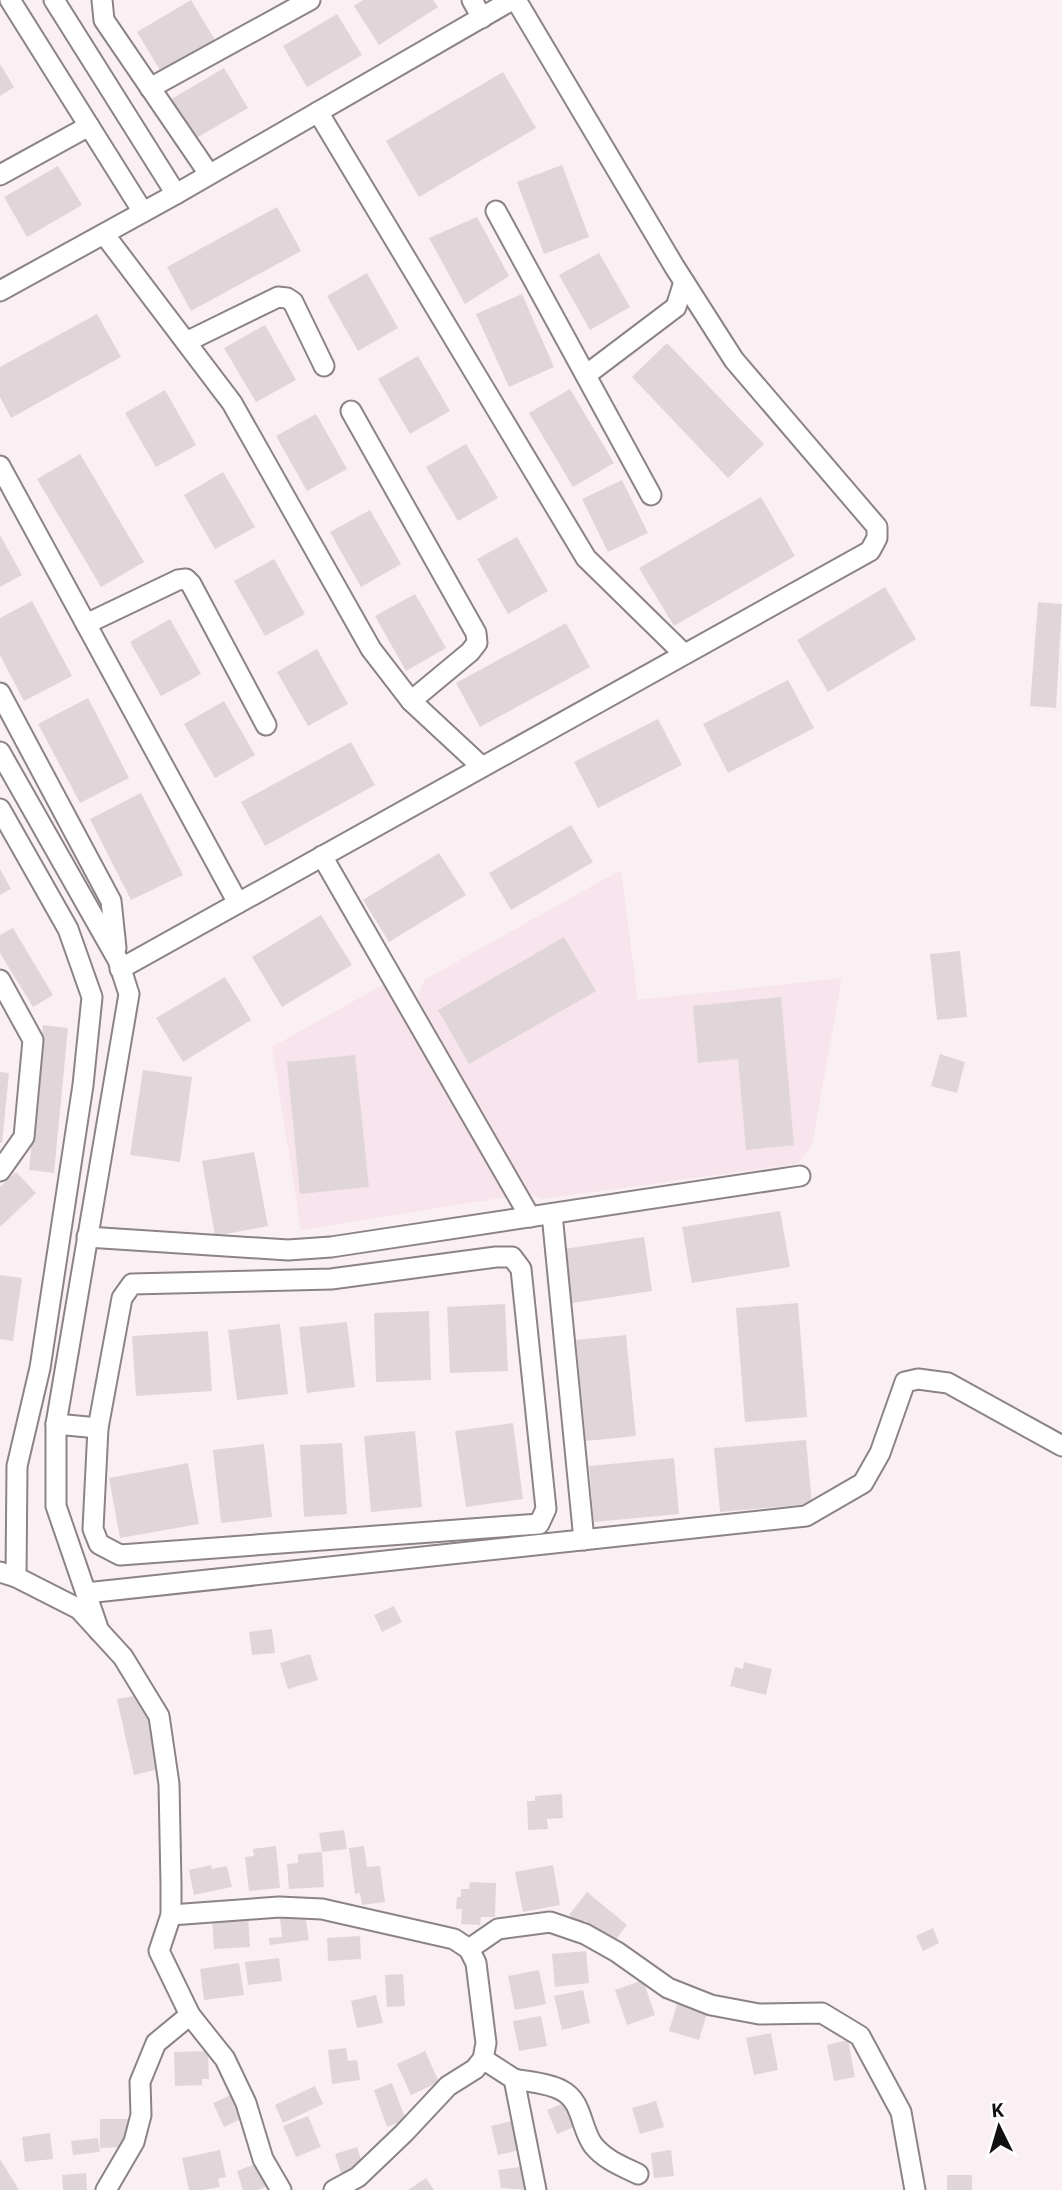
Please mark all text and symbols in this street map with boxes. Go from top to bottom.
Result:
north arrow [964,2092,1034,2162]
text: K [990,2097,1005,2124]

